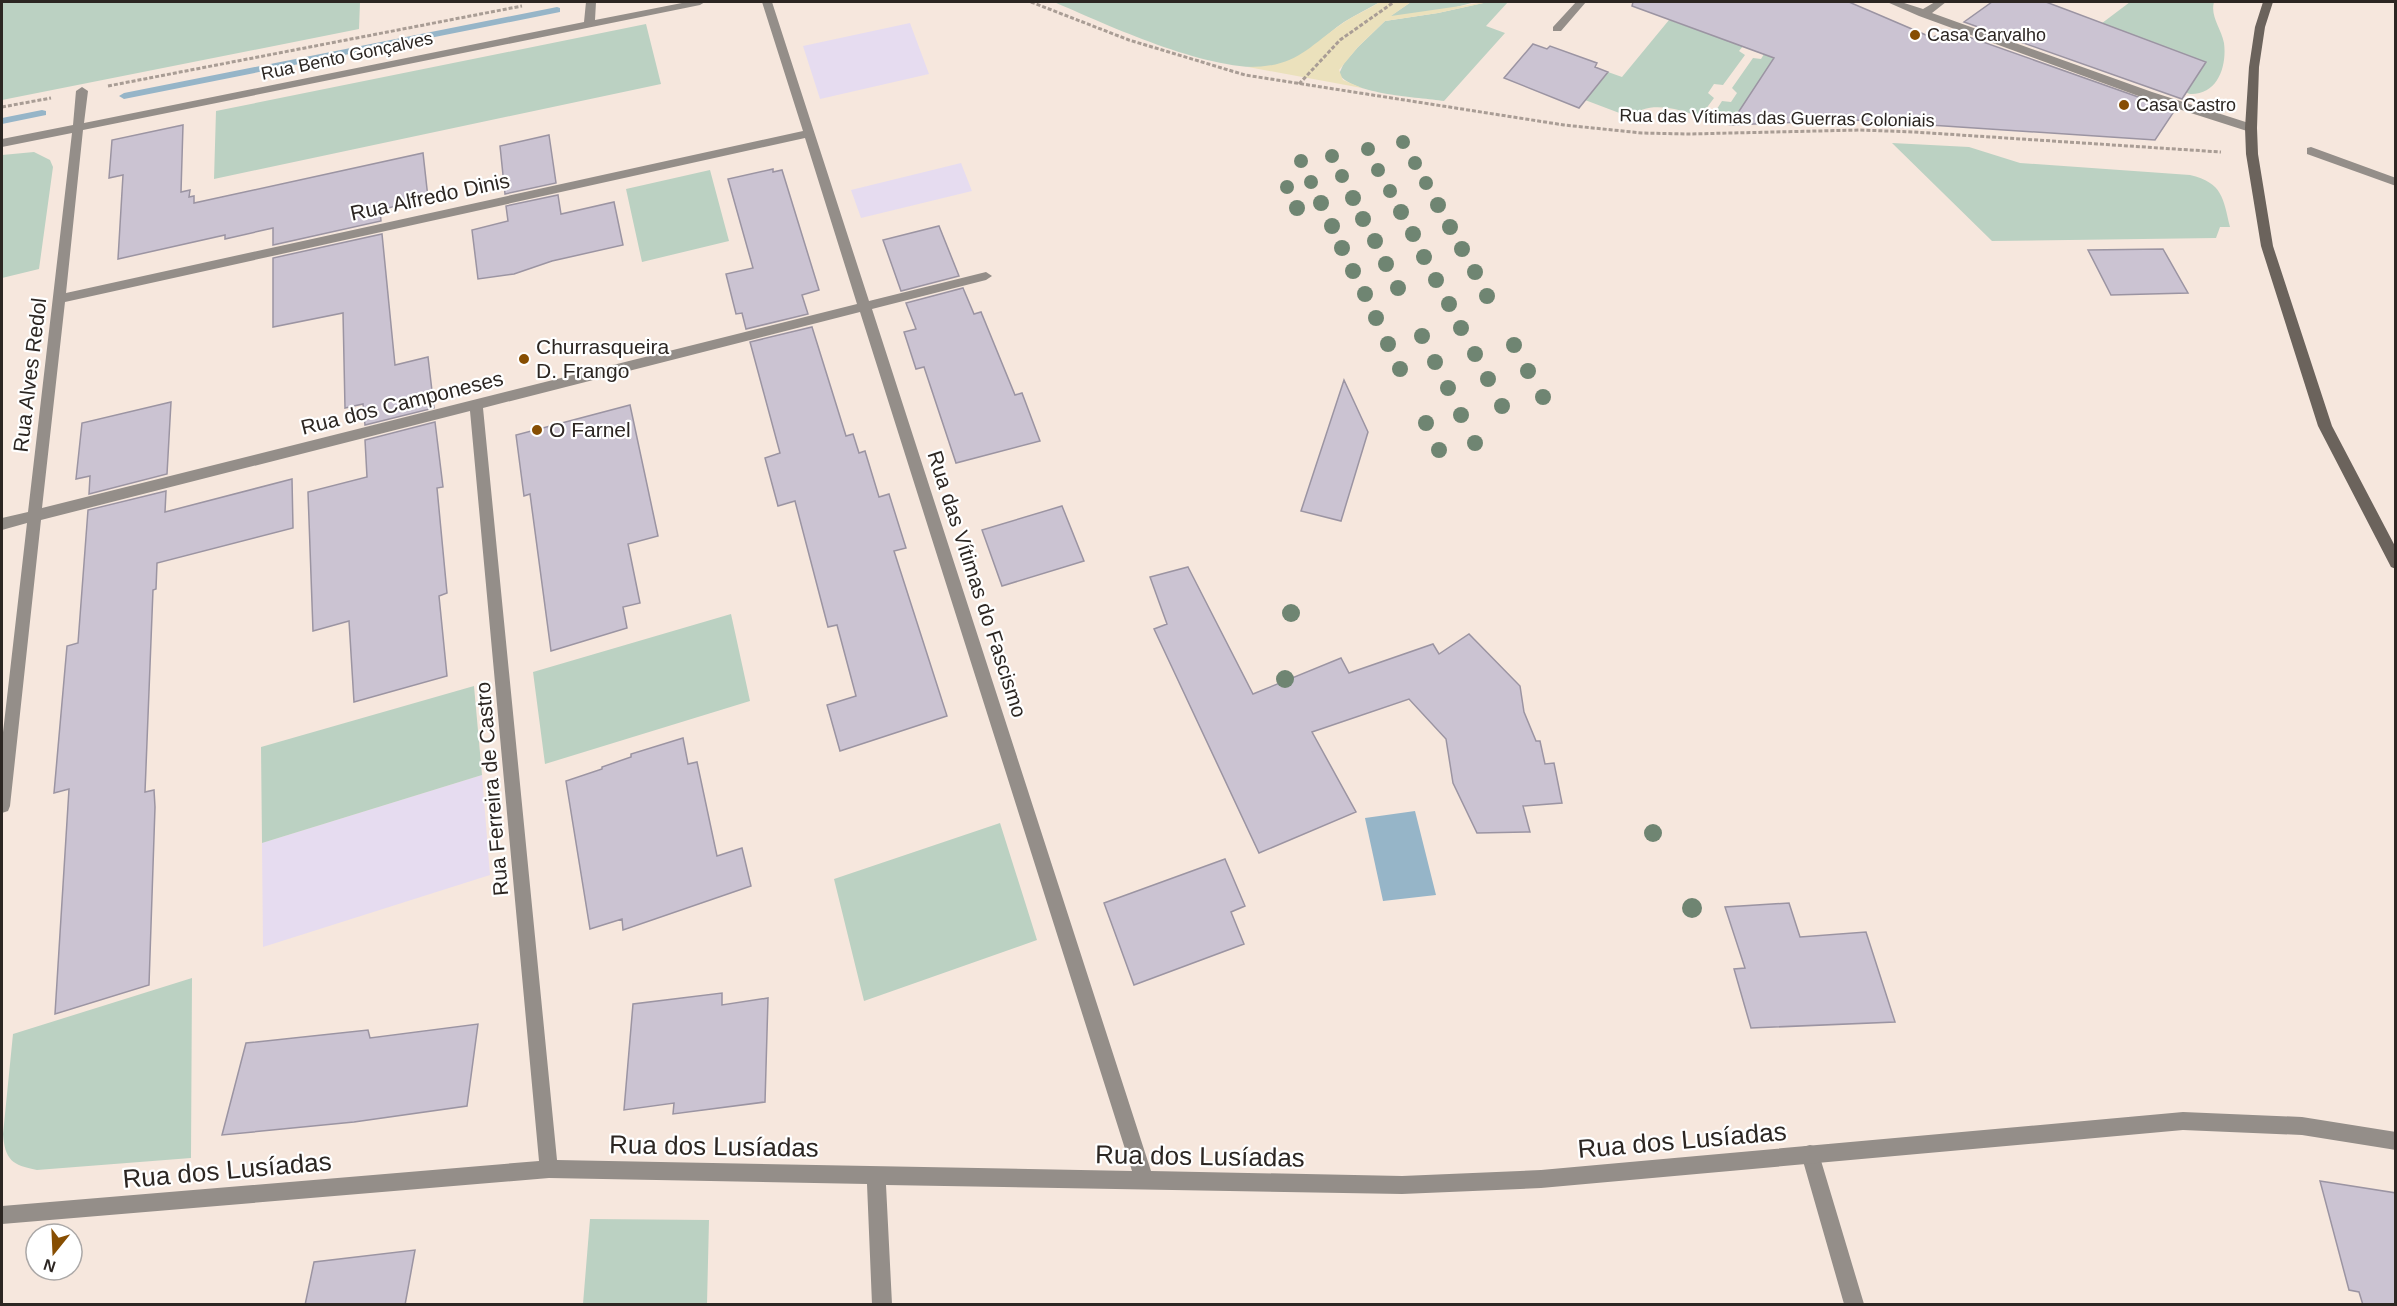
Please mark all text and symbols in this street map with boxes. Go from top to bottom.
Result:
place label: Casa Carvalho [1927,25,2046,45]
street label: Rua Bento Gonçalves [259,28,435,84]
marker: Casa Carvalho [1908,28,1922,42]
place label: Casa Castro [2136,95,2236,115]
marker: Casa Castro [2117,98,2131,112]
street label: Rua das Vítimas das Guerras Coloniais [1619,105,1935,131]
street label: Rua Alfredo Dinis [348,168,512,225]
street label: Rua Alves Redol [9,296,50,453]
place label: Churrasqueira D. Frango [536,335,669,382]
marker: Churrasqueira D. Frango [517,352,531,366]
street label: Rua dos Camponeses [298,366,505,439]
place label: O Farnel [549,418,631,441]
marker: O Farnel [530,423,544,437]
street label: Rua das Vítimas do Fascismo [923,448,1032,720]
street label: Rua Ferreira de Castro [471,681,512,897]
street label: Rua dos Lusíadas [1576,1116,1788,1164]
street label: Rua dos Lusíadas [609,1129,819,1163]
street label: Rua dos Lusíadas [1095,1139,1305,1173]
street label: Rua dos Lusíadas [121,1146,333,1194]
north arrow [24,1222,84,1282]
text: N [41,1256,58,1276]

